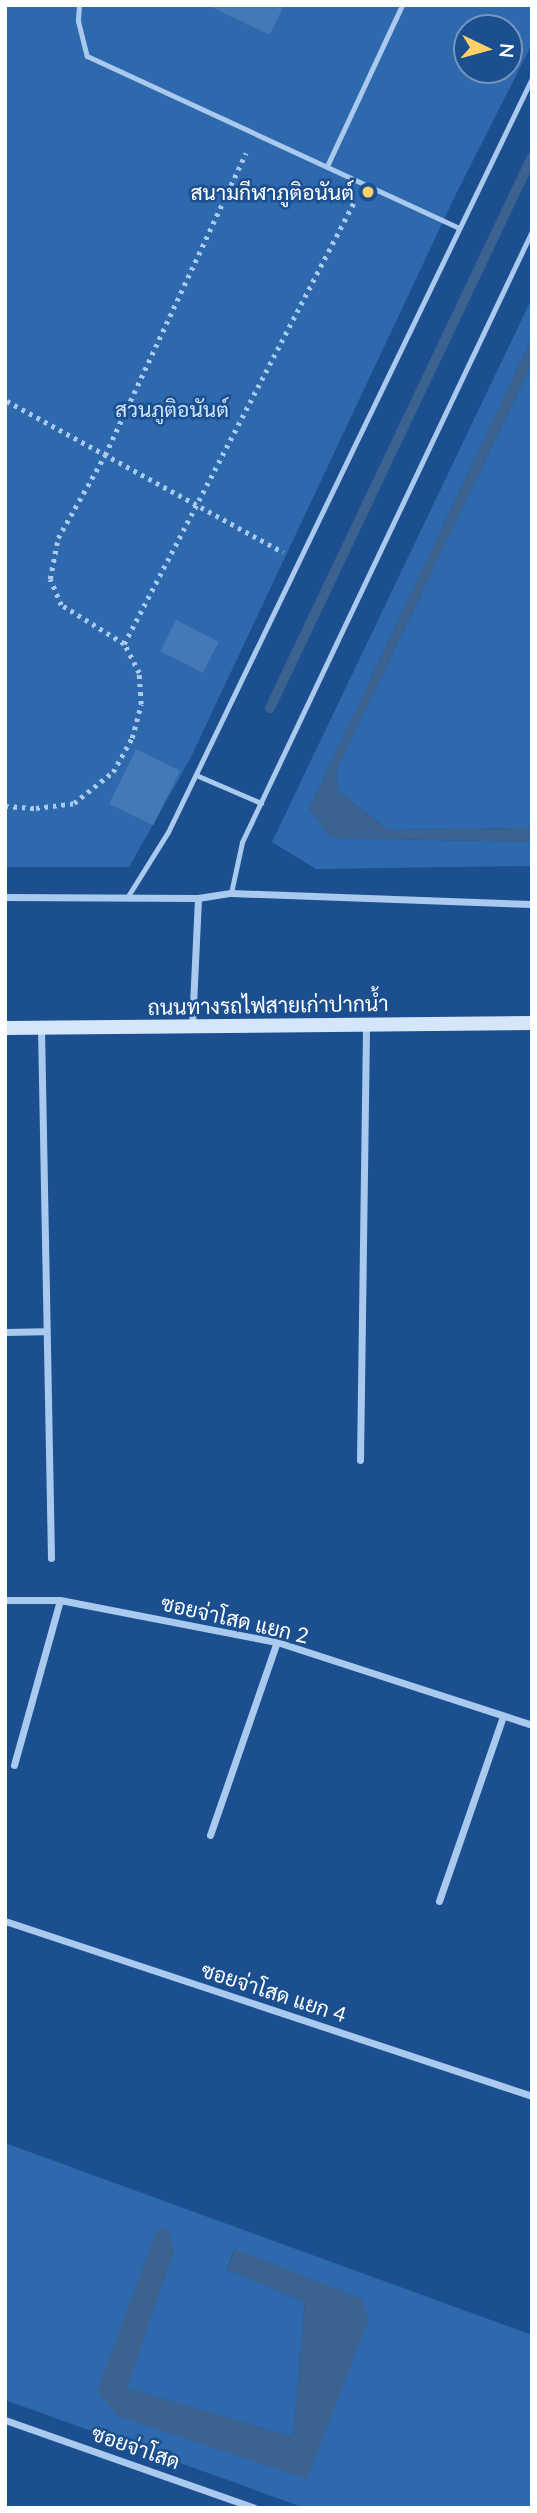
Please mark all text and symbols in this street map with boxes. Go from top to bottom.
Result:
north arrow [453,14,523,84]
text: N [495,42,520,59]
place label: สนามกีฬาภูติอนันต์ [190,179,354,205]
marker: สนามกีฬาภูติอนันต์ [360,184,376,200]
park label: สวนภูติอนันต์ [115,396,229,422]
street label: ถนนทางรถไฟสายเก่าปากน้ำ [147,990,389,1020]
street label: ซอยจ่าโสด แยก 2 [159,1590,311,1648]
street label: ซอยจ่าโสด แยก 4 [198,1957,350,2027]
street label: ซอยจ่าโสด [89,2420,183,2474]

